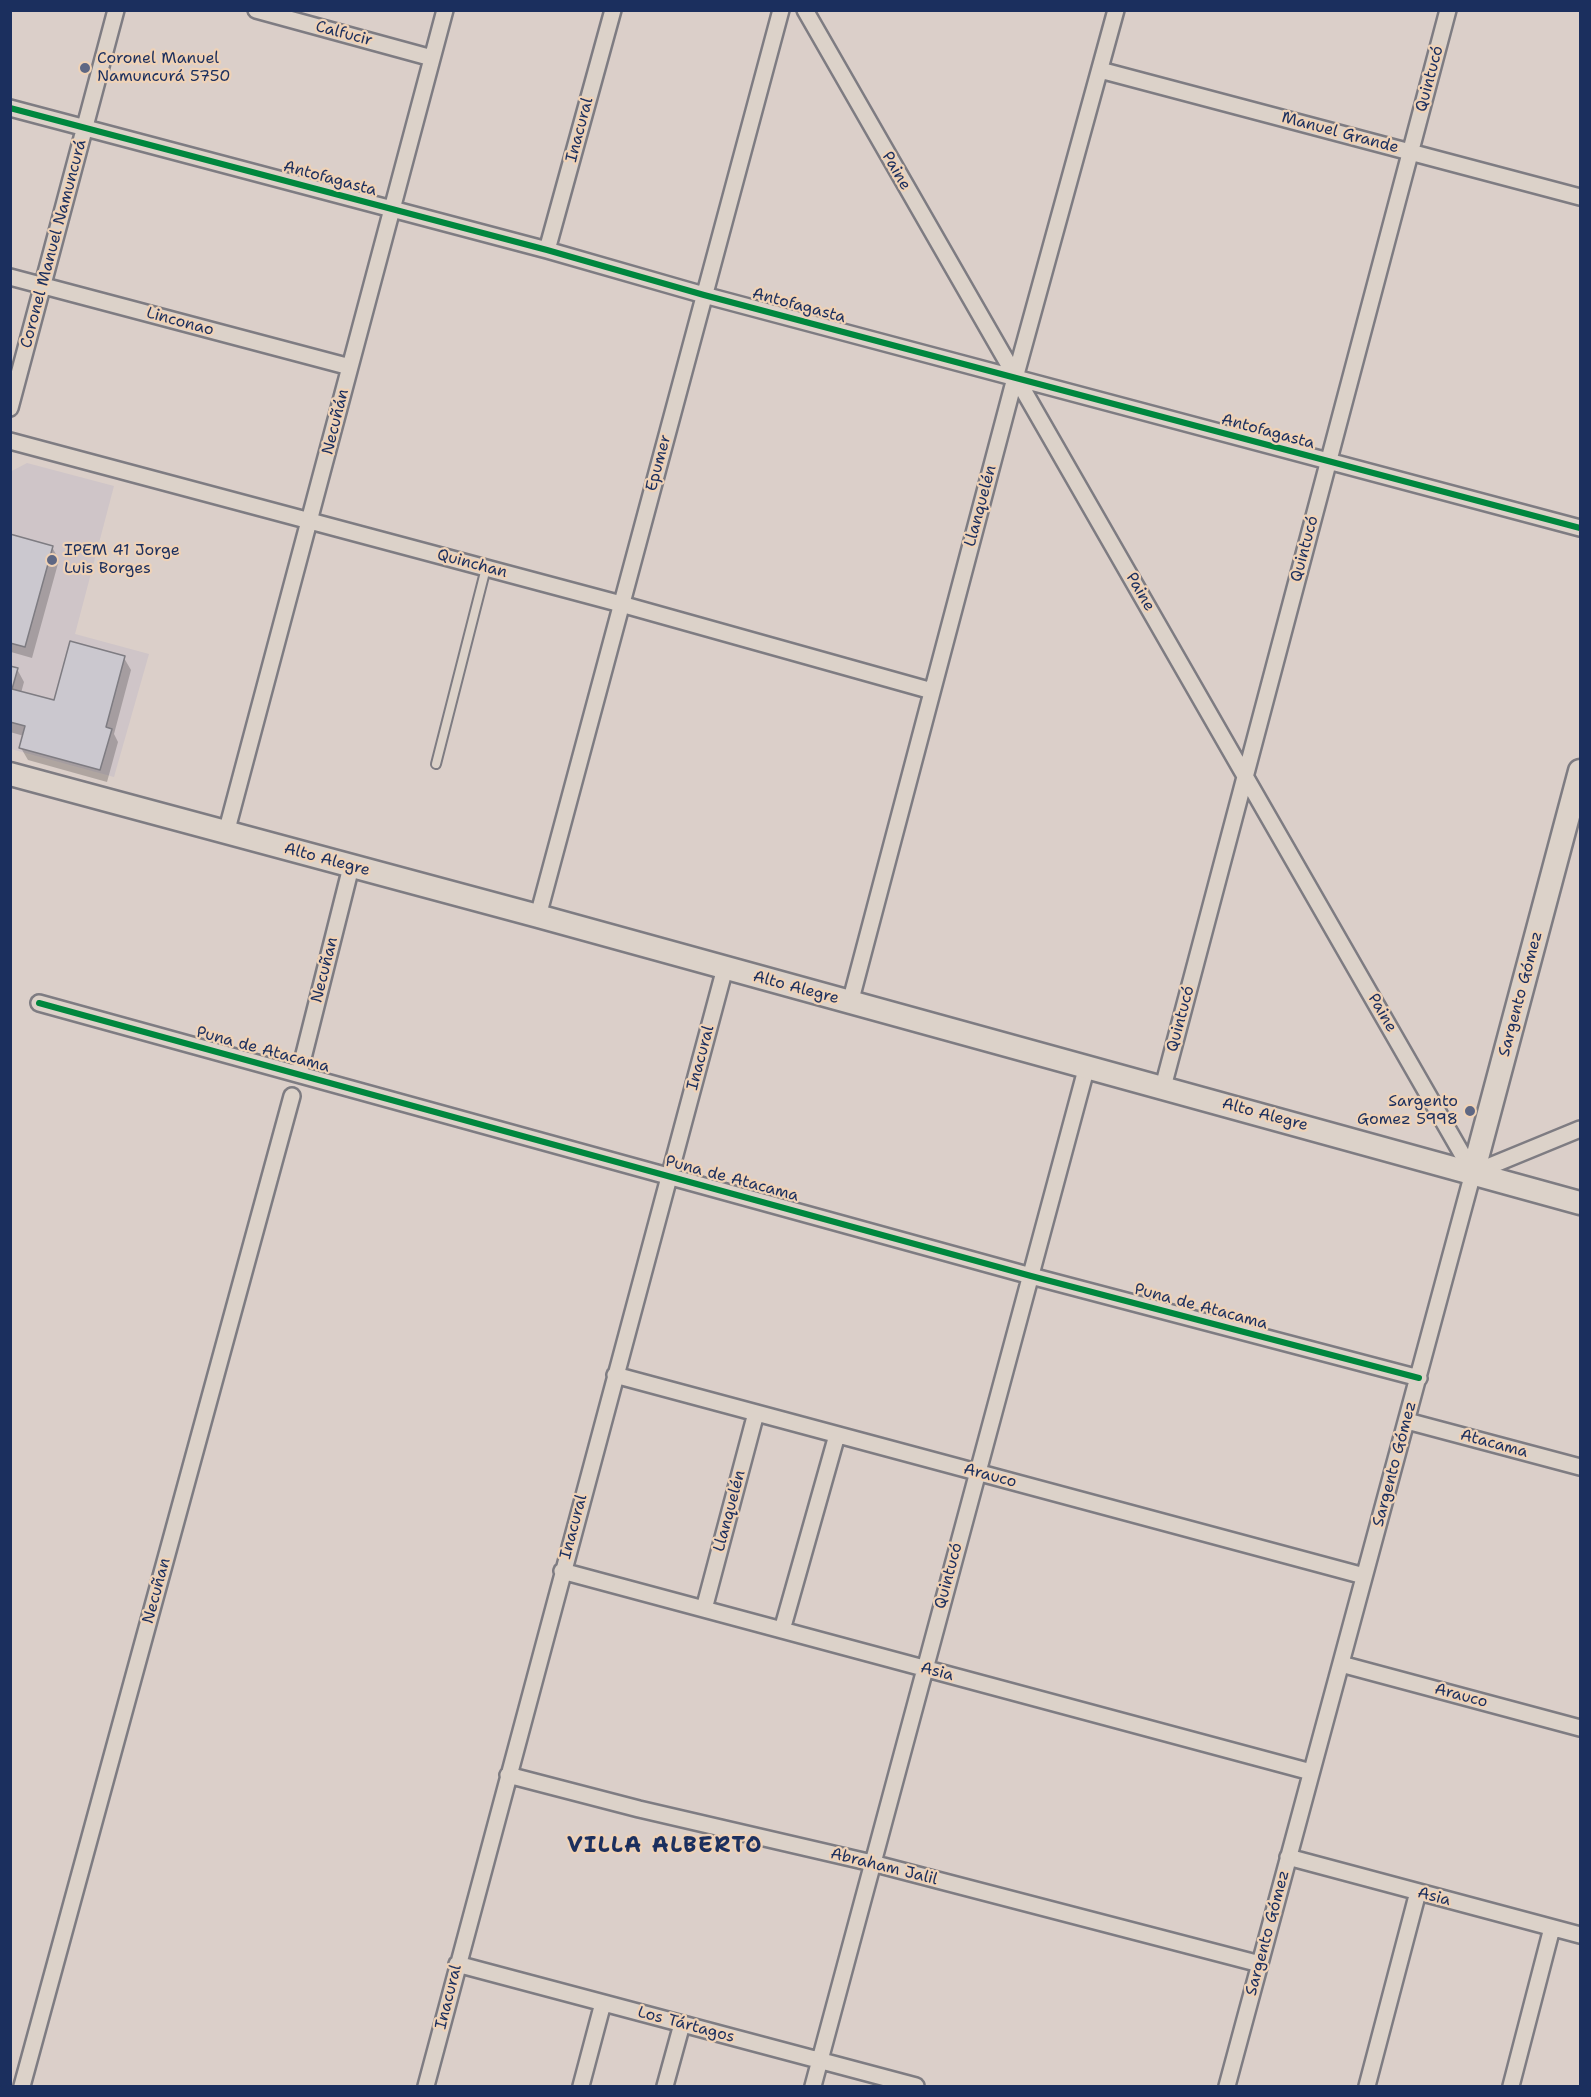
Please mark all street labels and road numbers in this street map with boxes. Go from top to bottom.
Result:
street label: Calfucir [313,17,375,51]
street label: Quintucó [1412,44,1448,114]
street label: Inacural [562,96,598,164]
street label: Manuel Grande [1279,108,1401,158]
street label: Coronel Manuel Namuncurá [17,138,91,350]
street label: Paine [877,148,915,194]
street label: Antofagasta [281,157,379,201]
street label: Antofagasta [750,284,848,328]
street label: Linconao [144,304,216,340]
street label: Necuñán [319,387,353,457]
street label: Antofagasta [1219,410,1317,454]
street label: Epumer [642,433,676,493]
street label: Llanquelén [961,463,1001,549]
street label: Quintucó [1287,514,1323,584]
street label: Quinchan [435,545,509,583]
street label: Paine [1121,569,1159,615]
street label: Alto Alegre [282,839,372,881]
street label: Sargento Gómez [1495,929,1547,1059]
street label: Necuñan [308,935,342,1005]
street label: Alto Alegre [751,967,841,1009]
street label: Quintucó [1163,984,1199,1054]
street label: Paine [1363,990,1401,1036]
street label: Puna de Atacama [194,1023,332,1077]
street label: Inacural [683,1024,719,1092]
street label: Alto Alegre [1220,1094,1310,1136]
street label: Puna de Atacama [663,1152,801,1206]
street label: Puna de Atacama [1132,1280,1270,1334]
street label: Sargento Gómez [1369,1399,1421,1529]
street label: Atacama [1458,1426,1530,1462]
street label: Arauco [961,1460,1019,1492]
street label: Llanquelén [710,1468,750,1554]
street label: Inacural [556,1493,592,1561]
street label: Quintucó [931,1541,967,1611]
street label: Necuñan [139,1556,175,1626]
street label: Asia [918,1658,956,1686]
street label: Arauco [1432,1680,1490,1712]
street label: Abraham Jalil [828,1844,940,1890]
street label: Sargento Gómez [1242,1868,1294,1998]
street label: Asia [1415,1883,1453,1911]
street label: Inacural [432,1963,466,2031]
street label: Los Tártagos [635,2003,737,2047]

